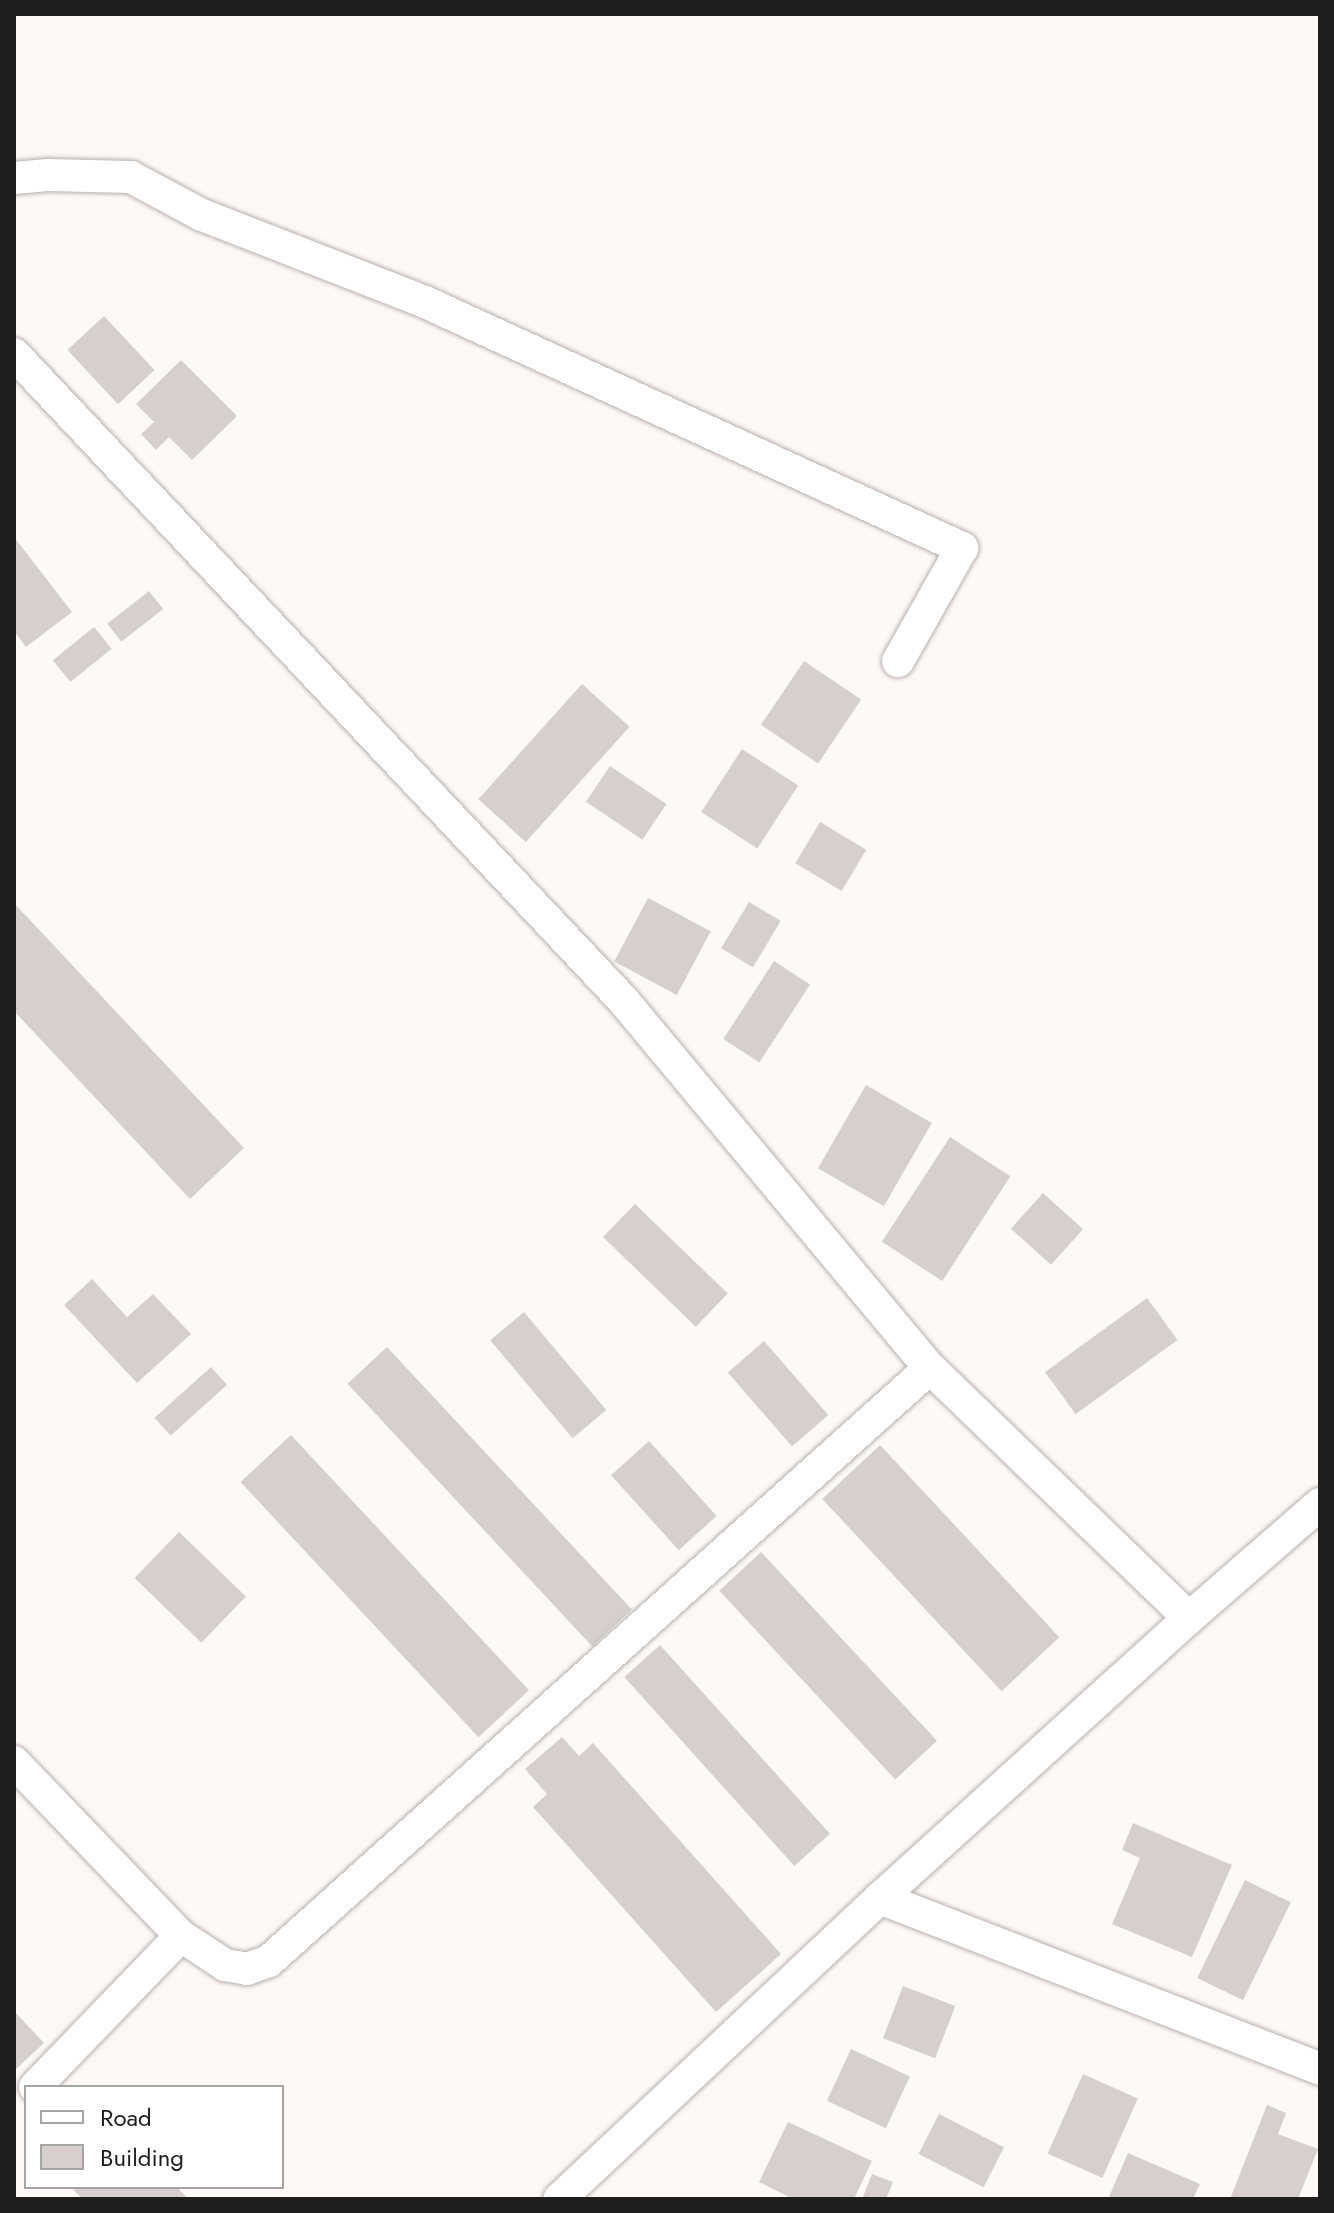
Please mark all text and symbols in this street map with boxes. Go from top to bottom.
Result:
legend [24,2085,284,2189]
text: Road [100,2100,152,2135]
text: Building [100,2140,184,2175]

